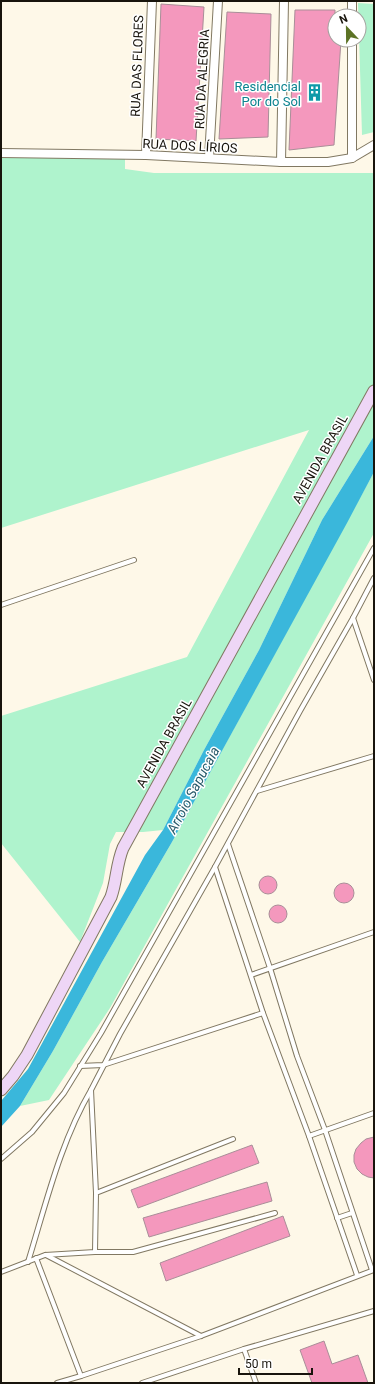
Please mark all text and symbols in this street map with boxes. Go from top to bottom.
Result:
north arrow [327,8,367,48]
text: N [337,12,350,27]
street label: RUA DAS FLORES [128,15,146,117]
street label: RUA DA ALEGRIA [192,28,212,129]
place label: Residencial Por do Sol [235,79,301,109]
building icon: Residencial Por do Sol [304,83,324,103]
street label: RUA DOS LÍRIOS [142,136,238,156]
street label: AVENIDA BRASIL [289,412,351,506]
street label: AVENIDA BRASIL [133,696,195,790]
water label: Arroio Sapucaia [163,744,223,837]
scale bar [239,1350,312,1376]
text: 50 m [245,1357,272,1371]

